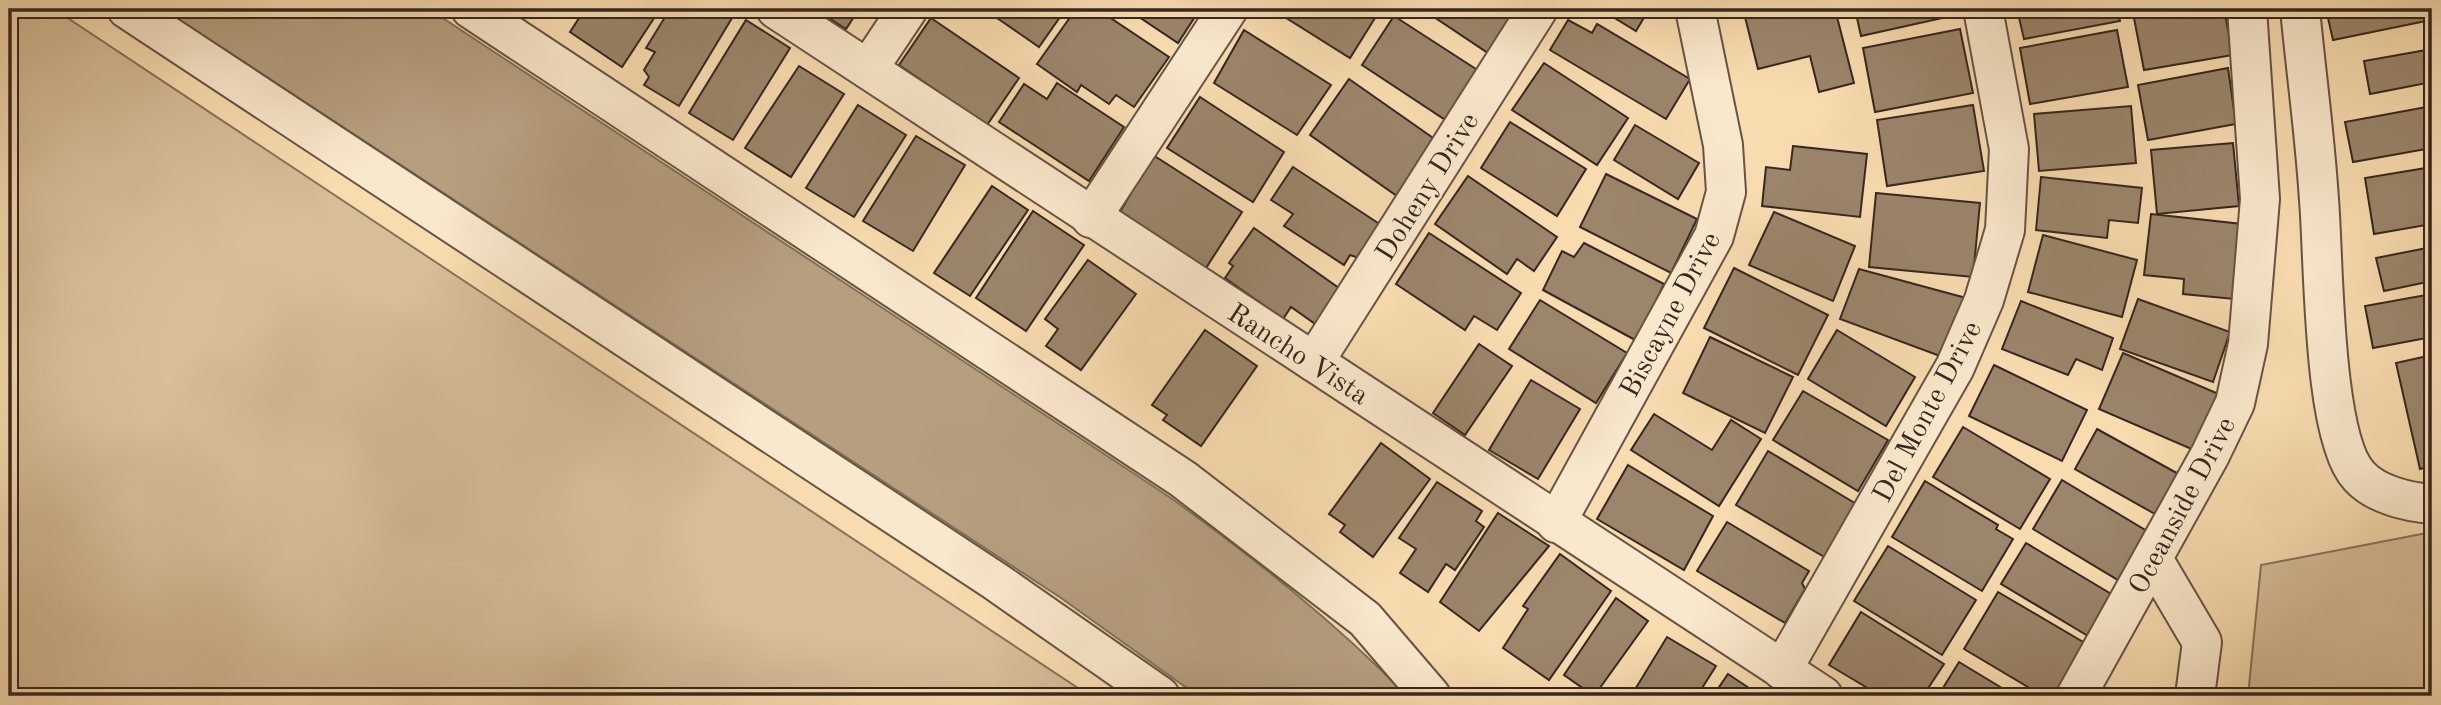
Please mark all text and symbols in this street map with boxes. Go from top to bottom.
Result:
street label: Doheny Drive [1372,109,1485,267]
street label: Biscayne Drive [1616,228,1727,403]
street label: Rancho Vista [1222,300,1373,411]
street label: Del Monte Drive [1869,317,1988,507]
street label: Oceanside Drive [2125,413,2242,599]

